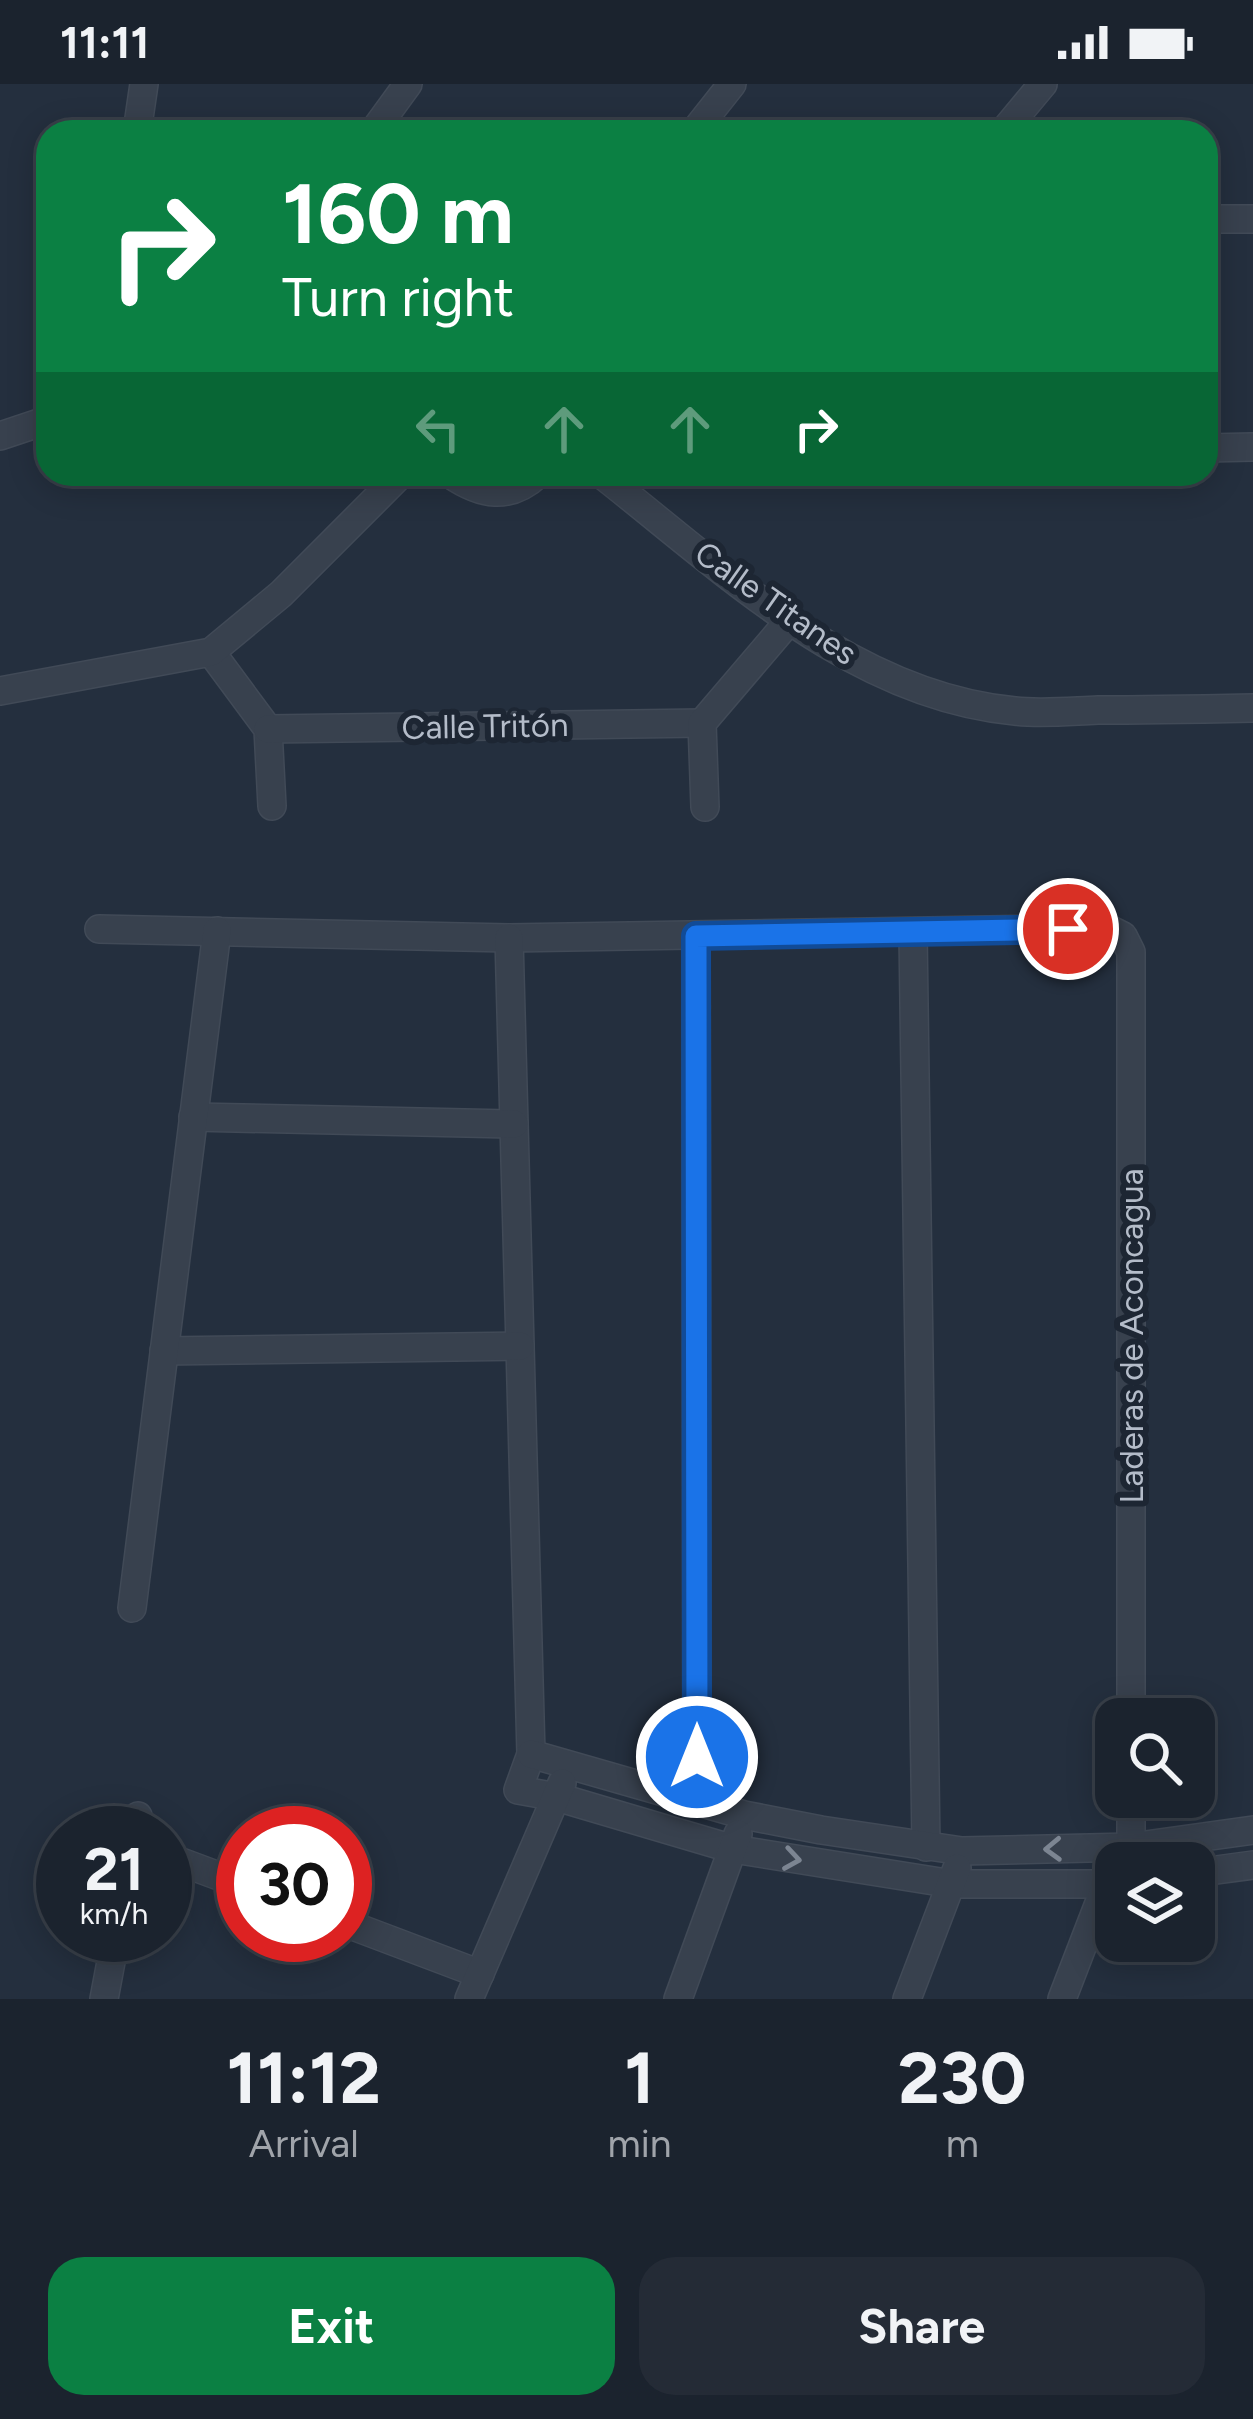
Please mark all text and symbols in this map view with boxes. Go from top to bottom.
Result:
text: 11:11 [60,15,150,69]
text: 160 m [282,163,514,264]
icon: right [84,168,240,324]
text: Turn right [282,265,514,330]
icon: left [405,396,471,462]
icon: ahead [531,396,597,462]
icon: ahead [657,396,723,462]
icon: right [783,396,849,462]
street label: Calle Titanes [688,533,864,673]
street label: Calle Tritón [401,705,569,747]
pin [1017,878,1119,980]
icon: arrive [1035,896,1101,962]
street label: Laderas de Aconcagua [1112,1168,1151,1504]
position arrow [634,1694,760,1820]
map controls [1095,1698,1215,1962]
button: search [1095,1698,1215,1818]
speed limit sign: 30 [216,1806,372,1962]
text: 21 [84,1833,144,1905]
one-way arrow [1043,1835,1062,1861]
button: layers [1095,1842,1215,1962]
one-way arrow [782,1845,802,1870]
text: km/h [80,1895,148,1932]
text: 11:12 [227,2035,381,2121]
text: 1 [624,2035,655,2121]
text: 230 [898,2035,1026,2121]
text: Arrival [249,2120,359,2167]
text: min [608,2120,672,2167]
text: m [946,2120,979,2167]
button: Exit [48,2257,615,2395]
button: Share [639,2257,1205,2395]

